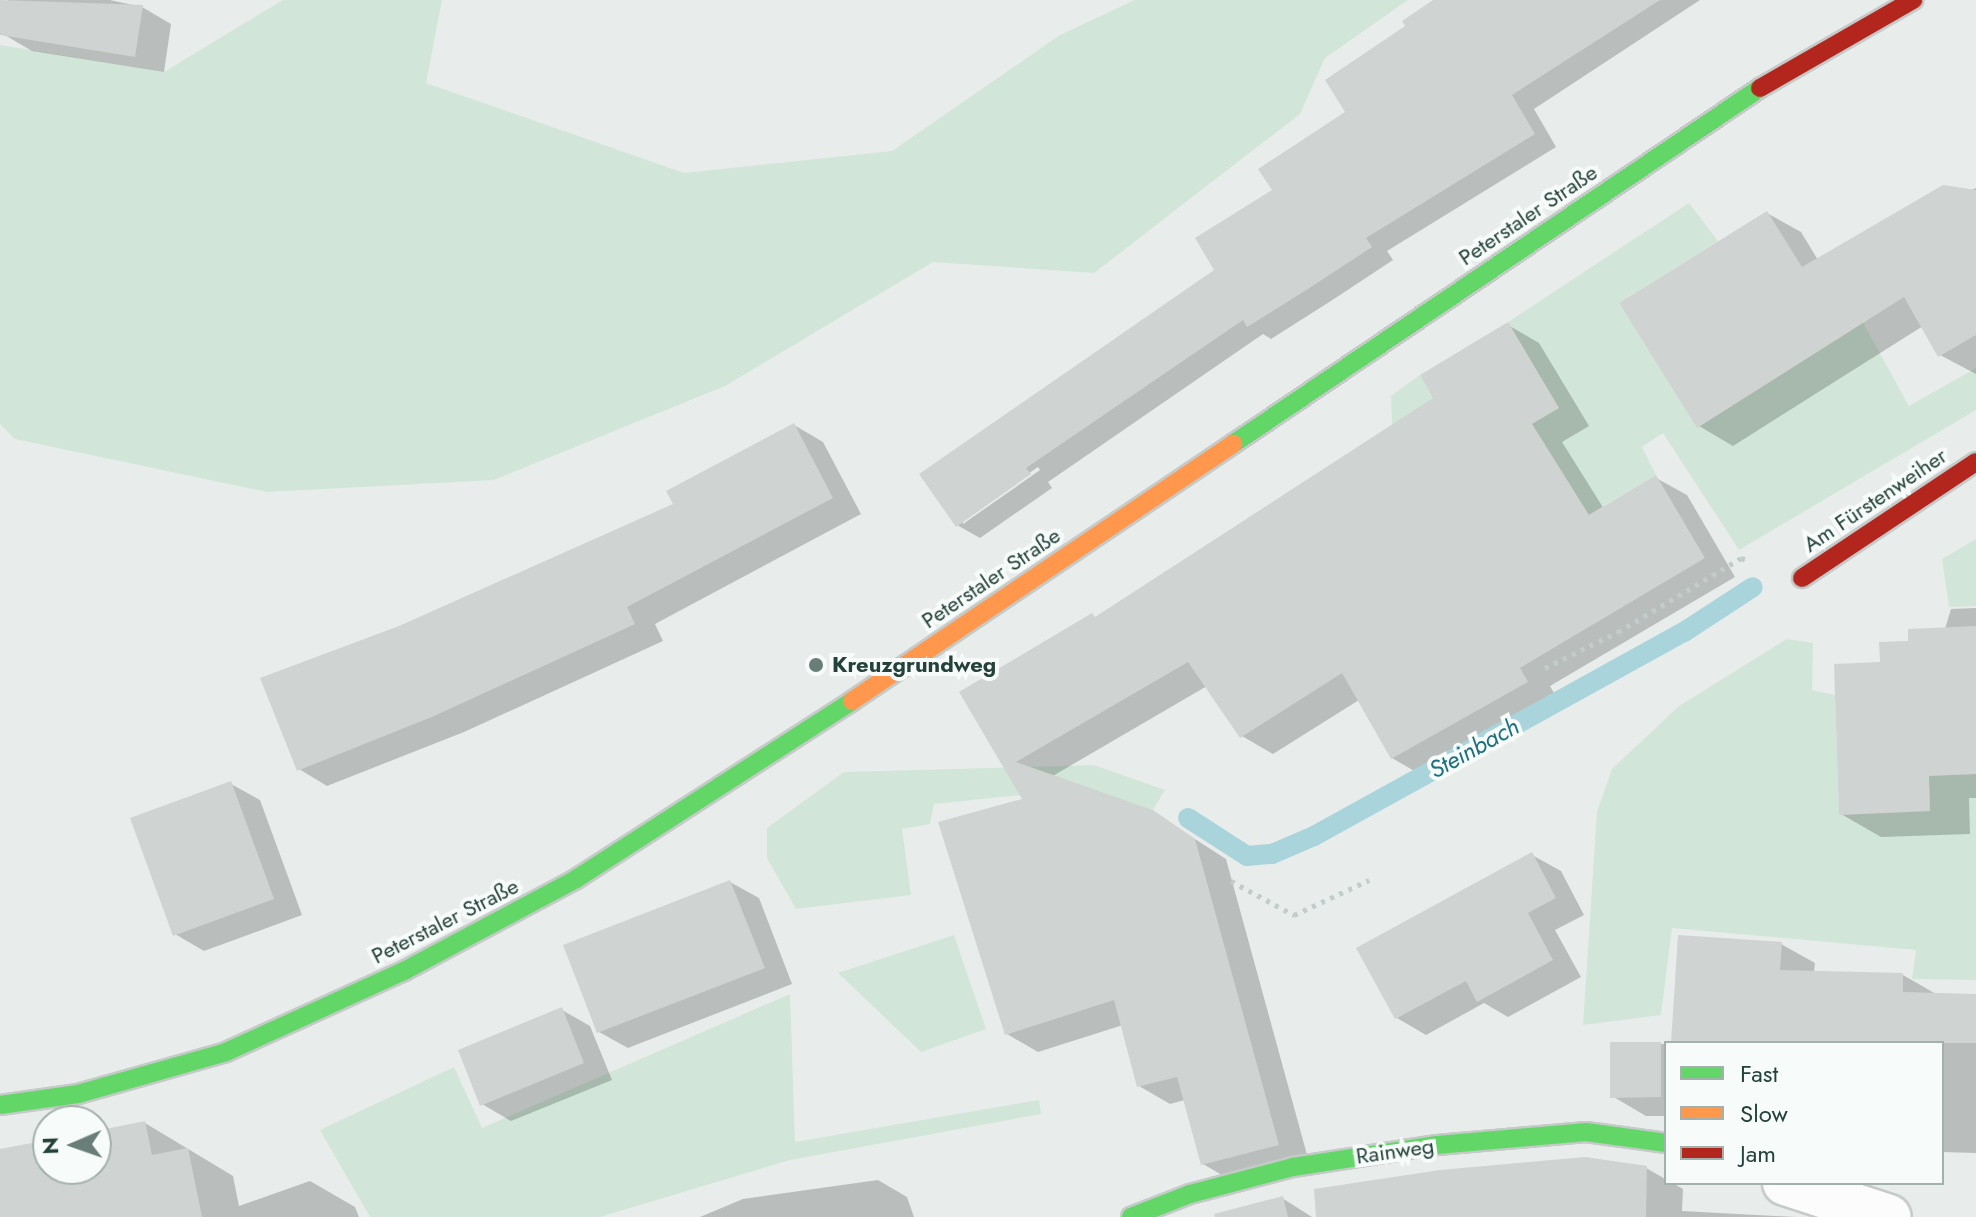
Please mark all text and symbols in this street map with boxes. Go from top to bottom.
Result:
street label: Peterstaler Straße [1454,159,1602,271]
street label: Am Fürstenweiher [1798,442,1952,558]
street label: Peterstaler Straße [917,522,1065,634]
place label: Kreuzgrundweg [832,652,996,678]
marker: Kreuzgrundweg [807,656,825,674]
water label: Steinbach [1424,712,1524,784]
street label: Peterstaler Straße [367,873,523,969]
legend [1664,1041,1944,1185]
text: Fast [1740,1056,1778,1091]
text: Slow [1740,1096,1788,1131]
north arrow [32,1105,112,1185]
street label: Rainweg [1354,1132,1436,1170]
text: N [34,1136,66,1155]
text: Jam [1740,1136,1776,1171]

